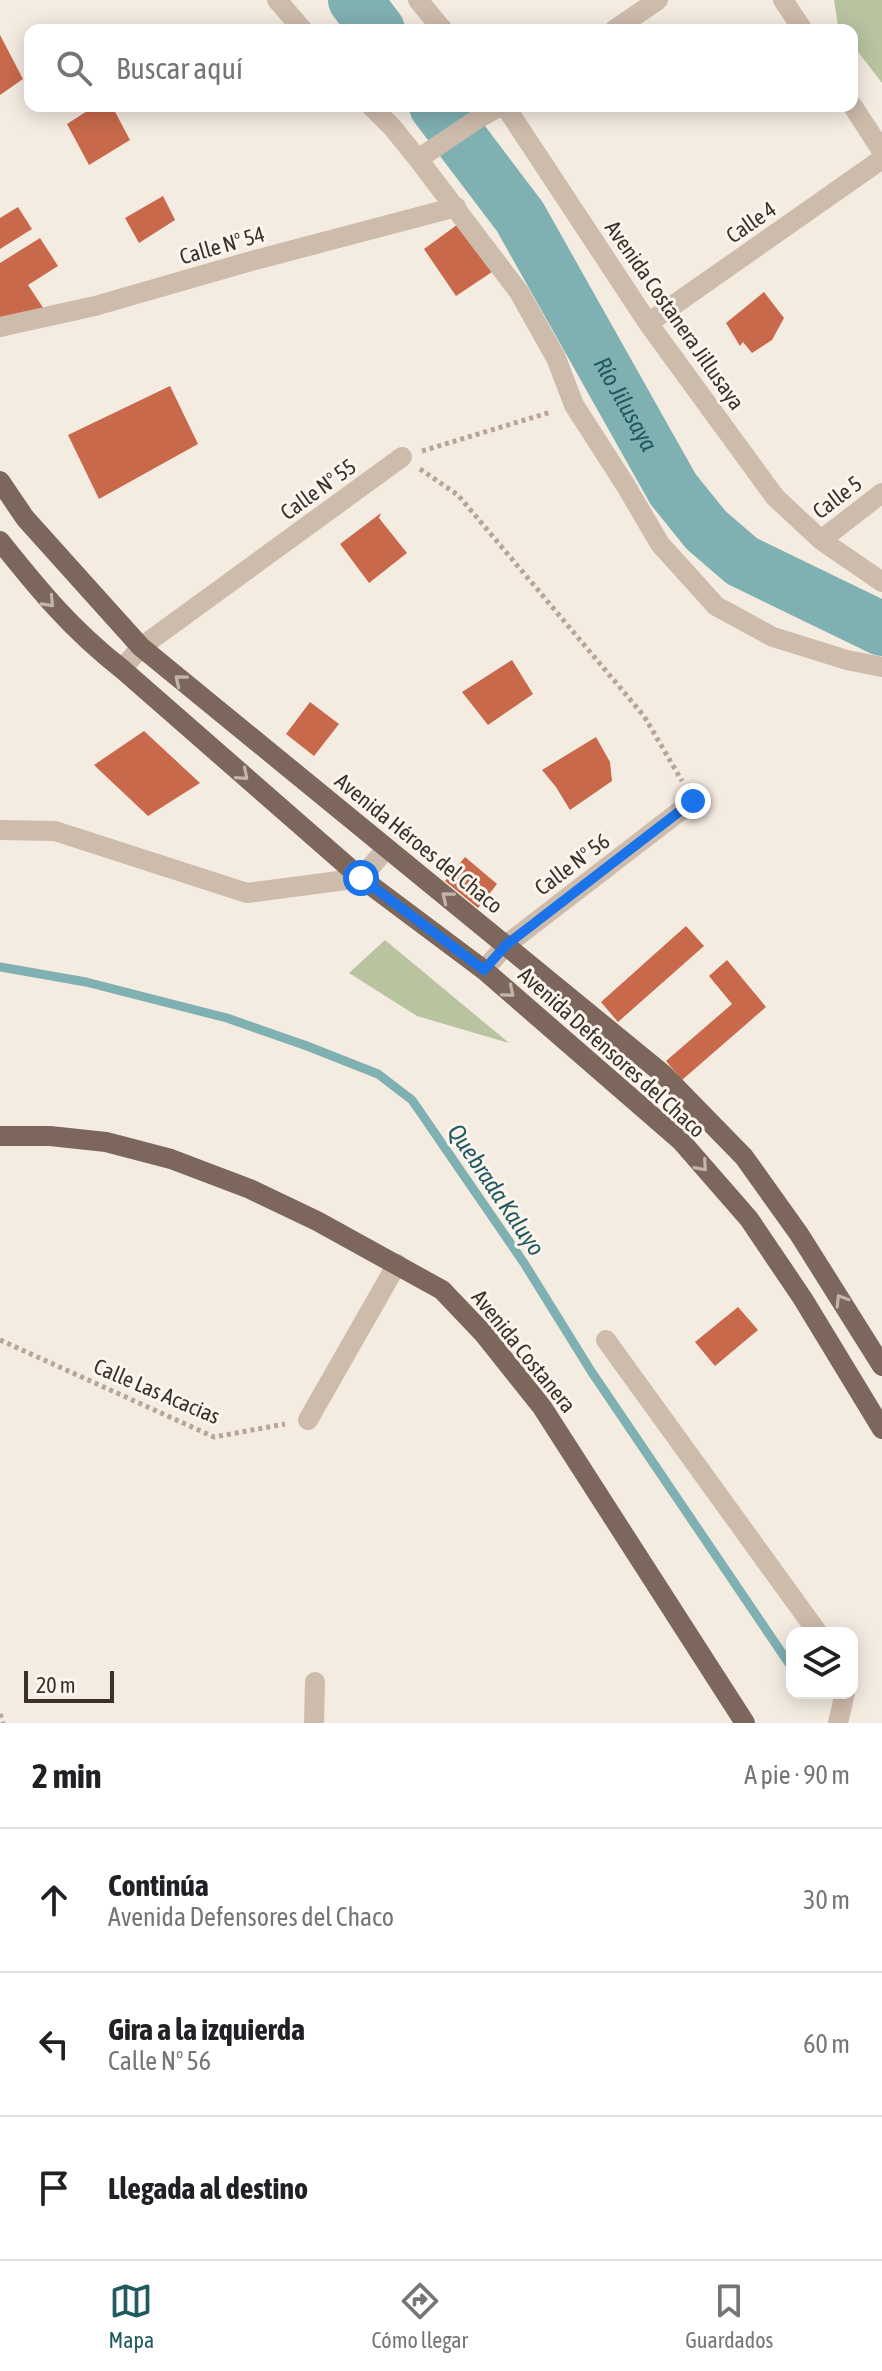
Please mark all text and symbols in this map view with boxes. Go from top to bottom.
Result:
search box [24,24,858,112]
icon: search [52,46,96,90]
text: Buscar aquí [116,51,243,85]
street label: Calle 4 [721,196,781,248]
street label: Avenida Costanera Jillusaya [600,215,750,415]
street label: Calle Nº 54 [177,220,267,270]
water label: Río Jilusaya [589,352,663,456]
street label: Calle Nº 55 [275,453,361,525]
street label: Calle 5 [807,470,867,524]
one-way arrow [40,592,54,607]
one-way arrow [175,675,190,690]
one-way arrow [233,765,248,779]
street label: Avenida Héroes del Chaco [330,767,508,919]
route end [675,783,711,819]
street label: Calle Nº 56 [529,827,615,901]
route start [343,860,379,896]
one-way arrow [442,892,456,907]
street label: Avenida Defensores del Chaco [513,961,711,1143]
one-way arrow [500,982,515,997]
water label: Quebrada Kaluyo [443,1119,550,1261]
one-way arrow [693,1156,707,1171]
street label: Avenida Costanera [467,1284,581,1418]
one-way arrow [835,1294,850,1309]
street label: Calle Las Acacias [90,1353,224,1429]
map controls [786,1627,858,1699]
button: layers [786,1627,858,1699]
scale bar [24,1667,114,1703]
text: 20 m [36,1672,76,1698]
text: 2 min [32,1756,101,1795]
text: A pie · 90 m [744,1760,850,1790]
text: Continúa [108,1868,209,1902]
icon: ahead [32,1878,76,1922]
text: 30 m [803,1885,850,1915]
text: Avenida Defensores del Chaco [108,1902,394,1932]
text: Gira a la izquierda [108,2012,305,2046]
icon: left [32,2022,76,2066]
text: 60 m [803,2029,850,2059]
text: Calle Nº 56 [108,2046,211,2076]
icon: arrive [32,2166,76,2210]
text: Llegada al destino [108,2171,308,2205]
tab: Mapa [109,2279,154,2353]
tab: Cómo llegar [371,2279,468,2353]
tab: Guardados [685,2279,773,2353]

